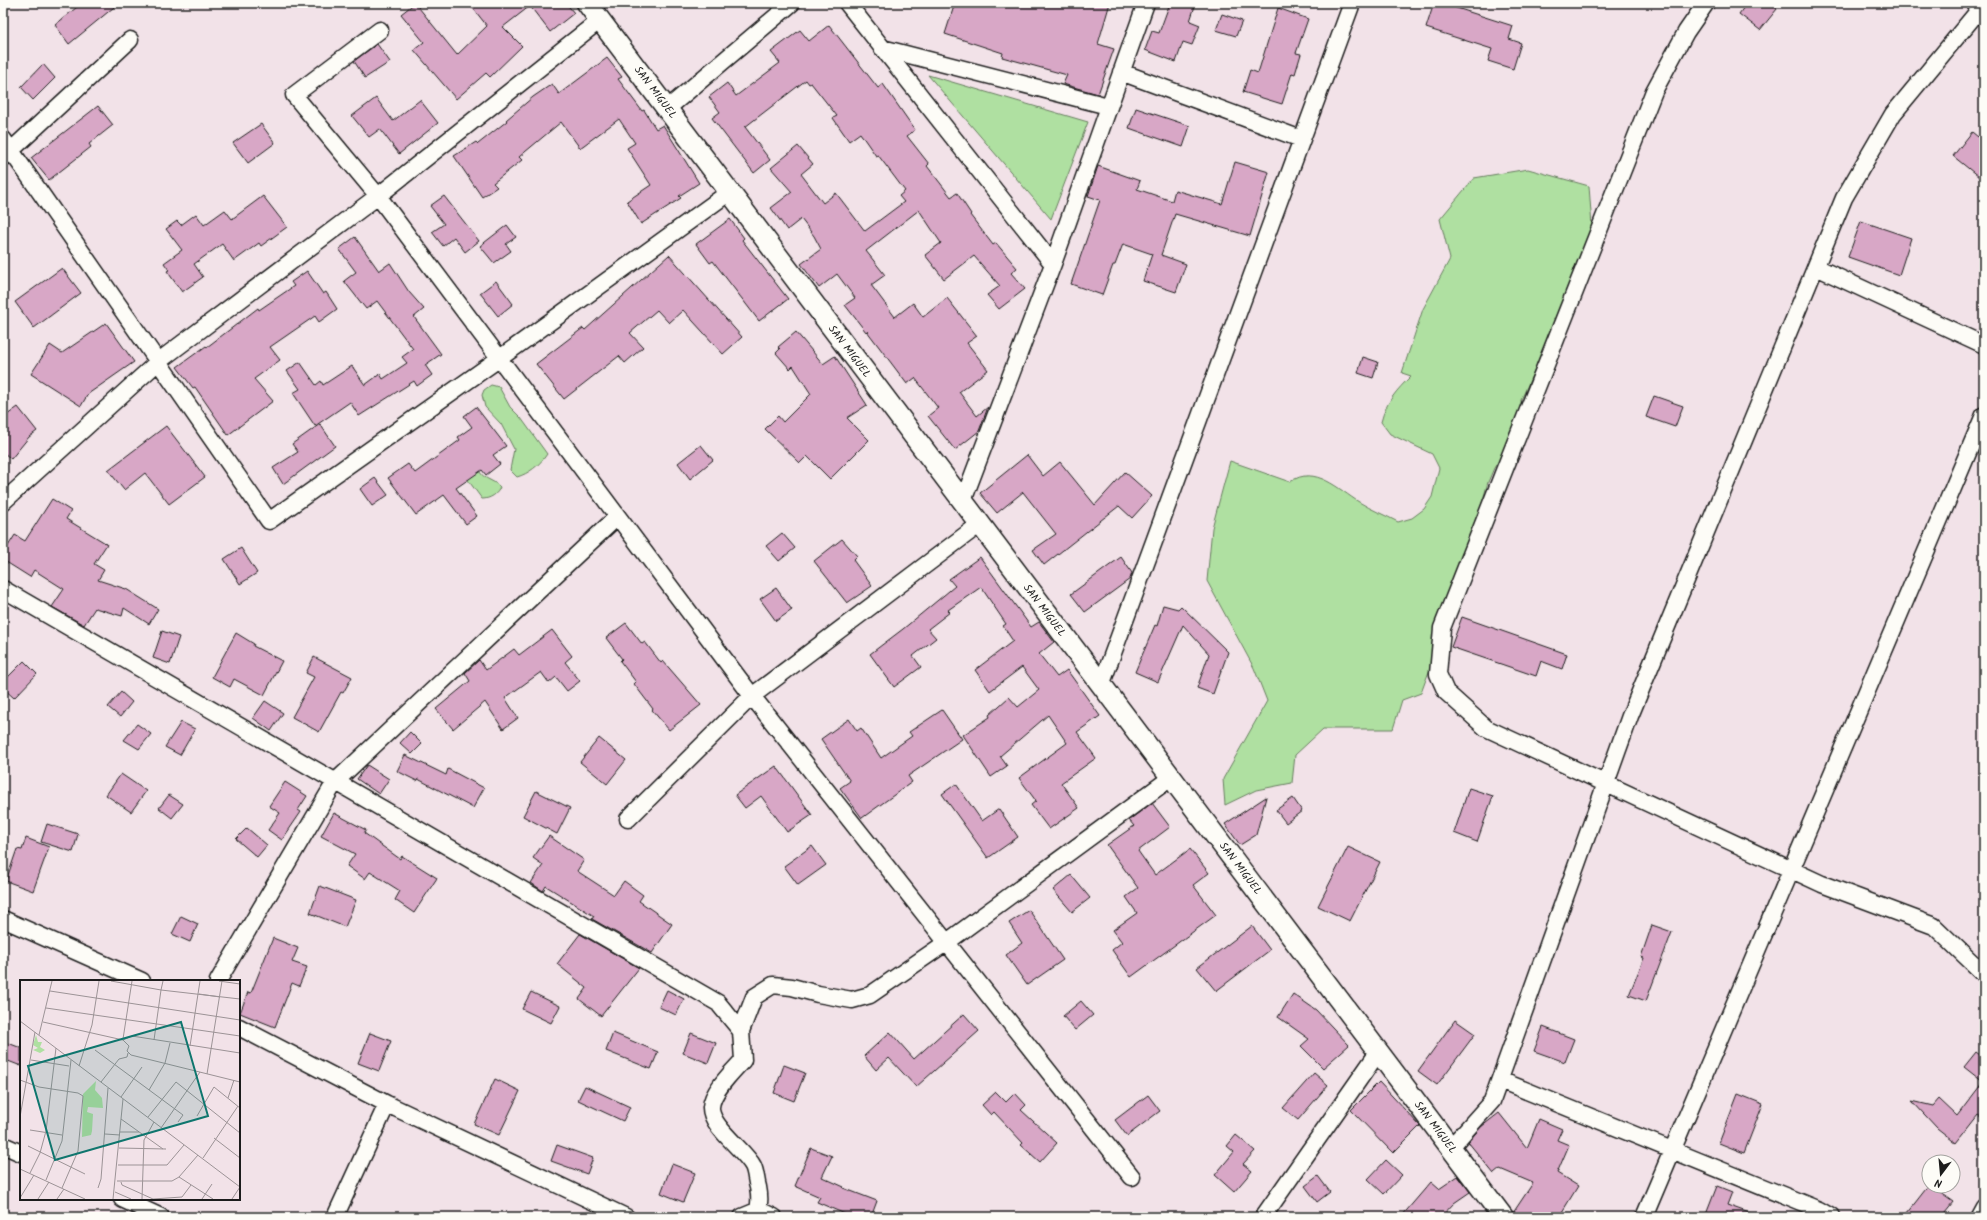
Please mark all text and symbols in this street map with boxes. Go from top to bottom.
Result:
street label: SAN MIGUEL [629,62,681,123]
street label: SAN MIGUEL [823,321,875,382]
street label: SAN MIGUEL [1018,580,1070,641]
street label: SAN MIGUEL [1214,838,1266,899]
inset map [20,980,240,1200]
street label: SAN MIGUEL [1409,1097,1461,1158]
north arrow [1921,1154,1961,1194]
text: N [1933,1173,1944,1192]

